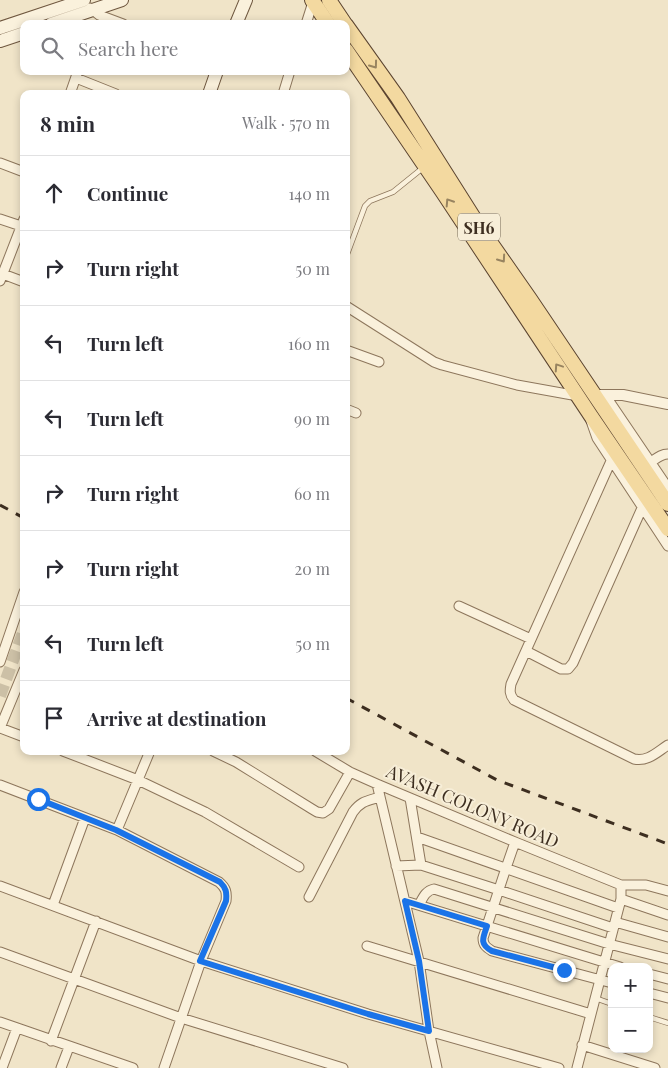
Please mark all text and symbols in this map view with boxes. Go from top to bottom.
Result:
search box [20,20,350,75]
icon: search [38,34,66,62]
text: Search here [78,35,178,61]
one-way arrow [368,60,377,69]
text: 8 min [40,109,95,137]
text: Walk · 570 m [242,112,330,133]
icon: ahead [40,179,68,207]
text: Continue [87,180,168,206]
text: 140 m [288,183,330,204]
one-way arrow [446,198,456,207]
road number: SH6 [458,213,500,240]
one-way arrow [496,253,505,263]
icon: right [40,254,68,282]
text: Turn right [87,255,179,281]
text: 50 m [296,258,330,279]
icon: left [40,329,68,357]
text: Turn left [87,330,164,356]
text: 160 m [288,333,330,354]
one-way arrow [555,363,564,372]
icon: left [40,404,68,432]
text: Turn left [87,405,164,431]
text: 90 m [294,408,330,429]
icon: right [40,479,68,507]
text: Turn right [87,480,179,506]
text: 60 m [294,483,330,504]
icon: right [40,554,68,582]
text: Turn right [87,555,179,581]
text: 20 m [295,558,330,579]
icon: left [40,629,68,657]
text: Turn left [87,630,164,656]
text: 50 m [296,633,330,654]
icon: arrive [40,704,68,732]
text: Arrive at destination [87,705,267,731]
street label: AVASH COLONY ROAD [382,758,563,853]
route start [27,788,50,811]
route end [553,959,576,982]
map controls [608,963,653,1053]
button: + [608,963,653,1008]
button: − [608,1008,653,1053]

